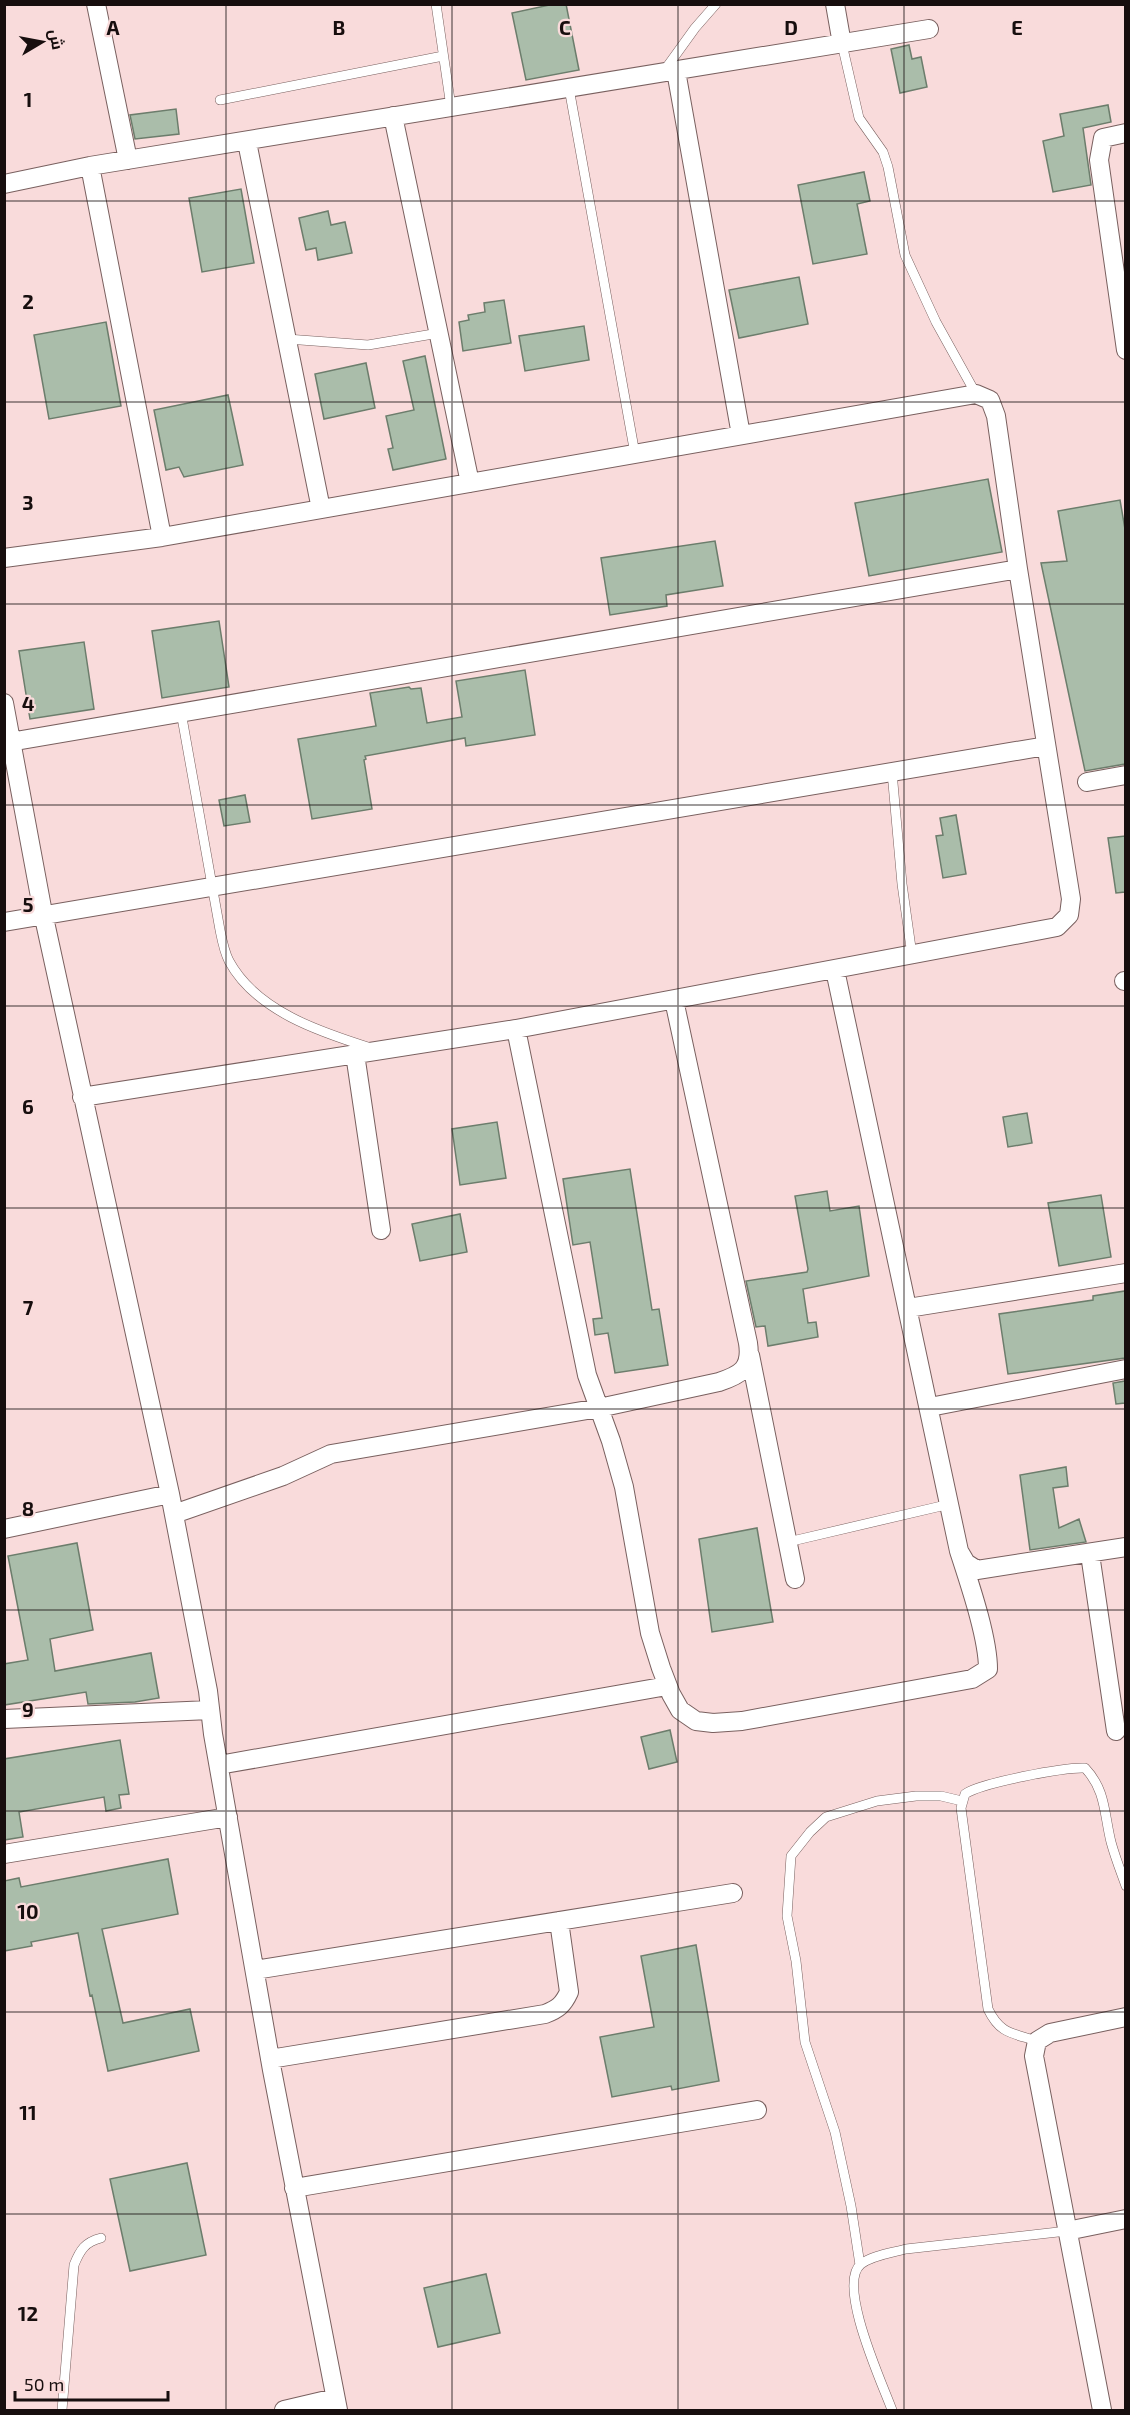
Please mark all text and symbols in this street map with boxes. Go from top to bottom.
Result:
north arrow [12,12,72,72]
text: A [106,15,120,39]
text: B [333,15,345,39]
text: C [559,15,571,39]
text: D [784,15,798,39]
text: E [1011,15,1023,39]
text: ش [45,28,68,51]
text: 1 [24,87,32,111]
text: 2 [22,289,34,313]
text: 3 [22,490,34,514]
text: 4 [22,691,35,715]
text: 5 [22,892,34,916]
text: 6 [22,1094,34,1118]
text: 7 [23,1295,34,1319]
text: 8 [22,1496,34,1520]
text: 9 [22,1697,34,1721]
text: 10 [17,1899,39,1923]
text: 11 [19,2100,37,2124]
text: 12 [18,2301,38,2325]
scale bar [15,2364,168,2402]
text: 50 m [24,2373,64,2395]

